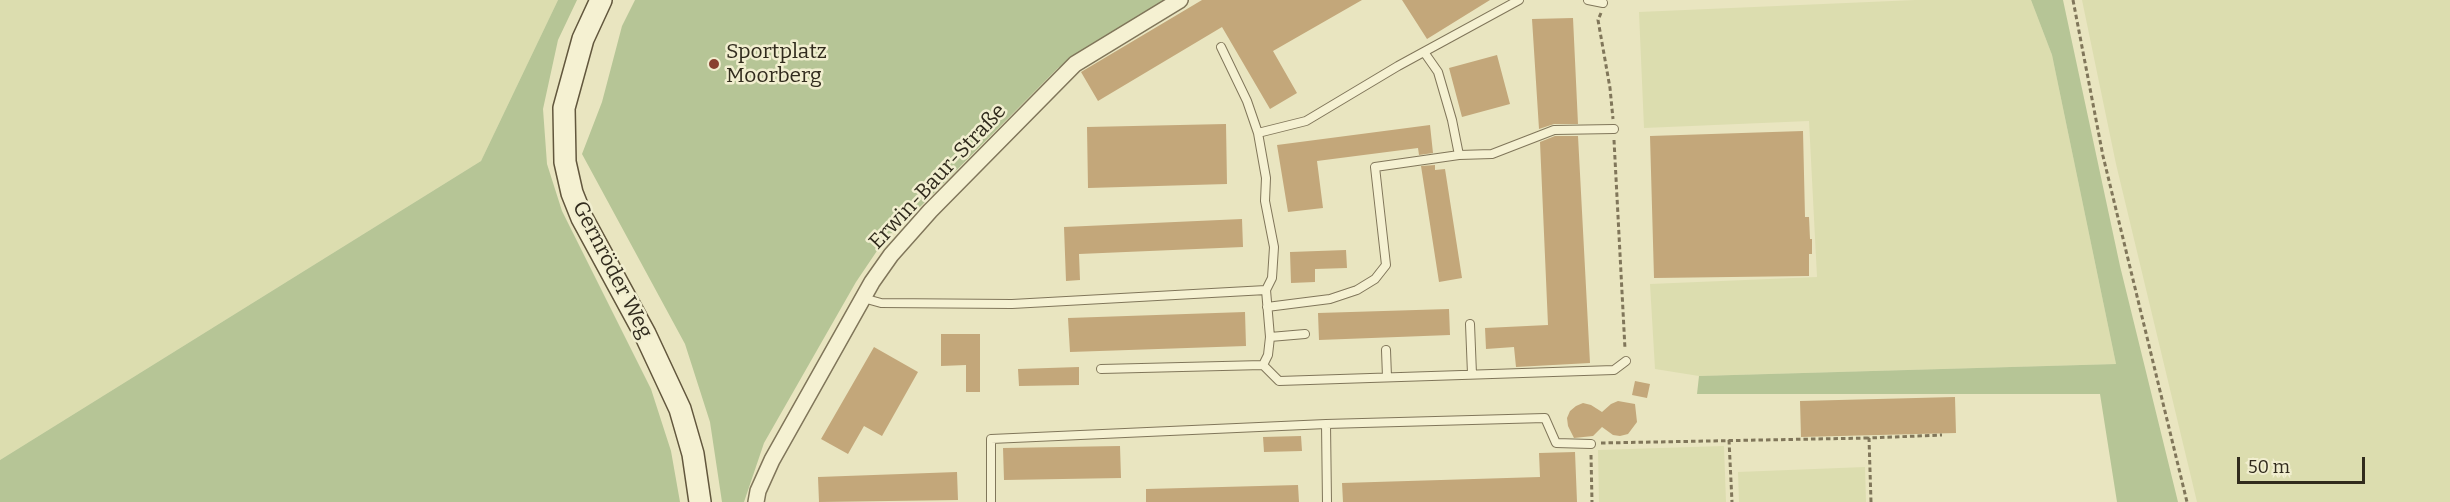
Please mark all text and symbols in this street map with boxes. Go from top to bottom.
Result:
place label: Sportplatz Moorberg [726,39,827,89]
marker: Sportplatz Moorberg [707,57,721,71]
street label: Erwin-Baur-Straße [864,99,1012,255]
street label: Gernröder Weg [567,197,657,343]
scale bar [2240,445,2368,483]
text: 50 m [2248,456,2290,478]

